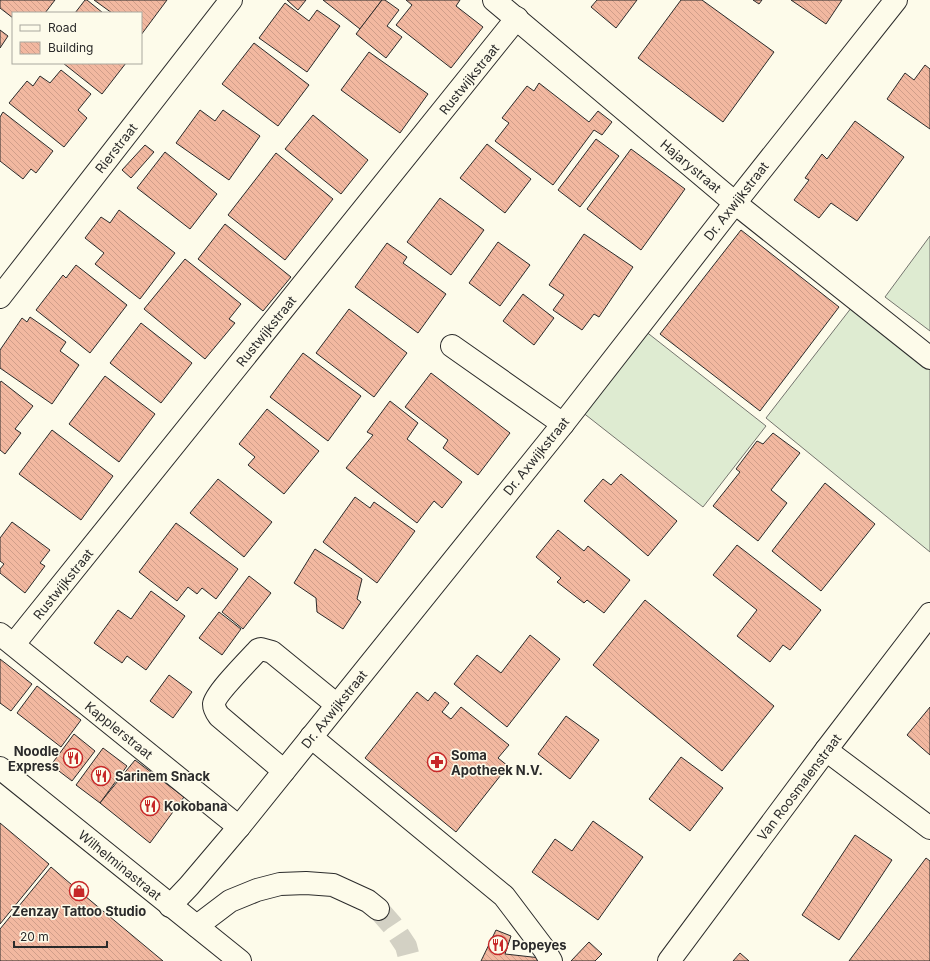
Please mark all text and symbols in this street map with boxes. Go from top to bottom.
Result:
legend [12,12,142,64]
text: Road [48,20,77,35]
text: Building [48,40,93,55]
street label: Rustwijkstraat [436,40,502,118]
street label: Rierstraat [92,120,140,176]
street label: Hajarystraat [657,136,725,196]
street label: Dr. Axwijkstraat [700,158,772,244]
street label: Rustwijkstraat [233,292,299,370]
street label: Dr. Axwijkstraat [500,414,572,498]
street label: Rustwijkstraat [30,545,96,623]
street label: Dr. Axwijkstraat [298,667,370,751]
street label: Kapplerstraat [82,698,156,762]
street label: Van Roosmalenstraat [754,730,844,844]
place label: Noodle Express [8,743,59,774]
restaurant icon: Noodle Express [62,747,84,769]
place label: Soma Apotheek N.V. [451,747,543,778]
pharmacy icon: Soma Apotheek N.V. [426,751,448,773]
restaurant icon: Sarinem Snack [90,765,112,787]
place label: Sarinem Snack [115,768,211,784]
restaurant icon: Kokobana [139,795,161,817]
place label: Kokobana [164,798,228,814]
street label: Wilhelminastraat [75,827,165,903]
shop icon: Zenzay Tattoo Studio [68,880,90,902]
place label: Zenzay Tattoo Studio [12,903,146,919]
scale bar [14,923,107,949]
text: 20 m [20,929,49,944]
restaurant icon: Popeyes [487,934,509,956]
place label: Popeyes [512,937,567,953]

